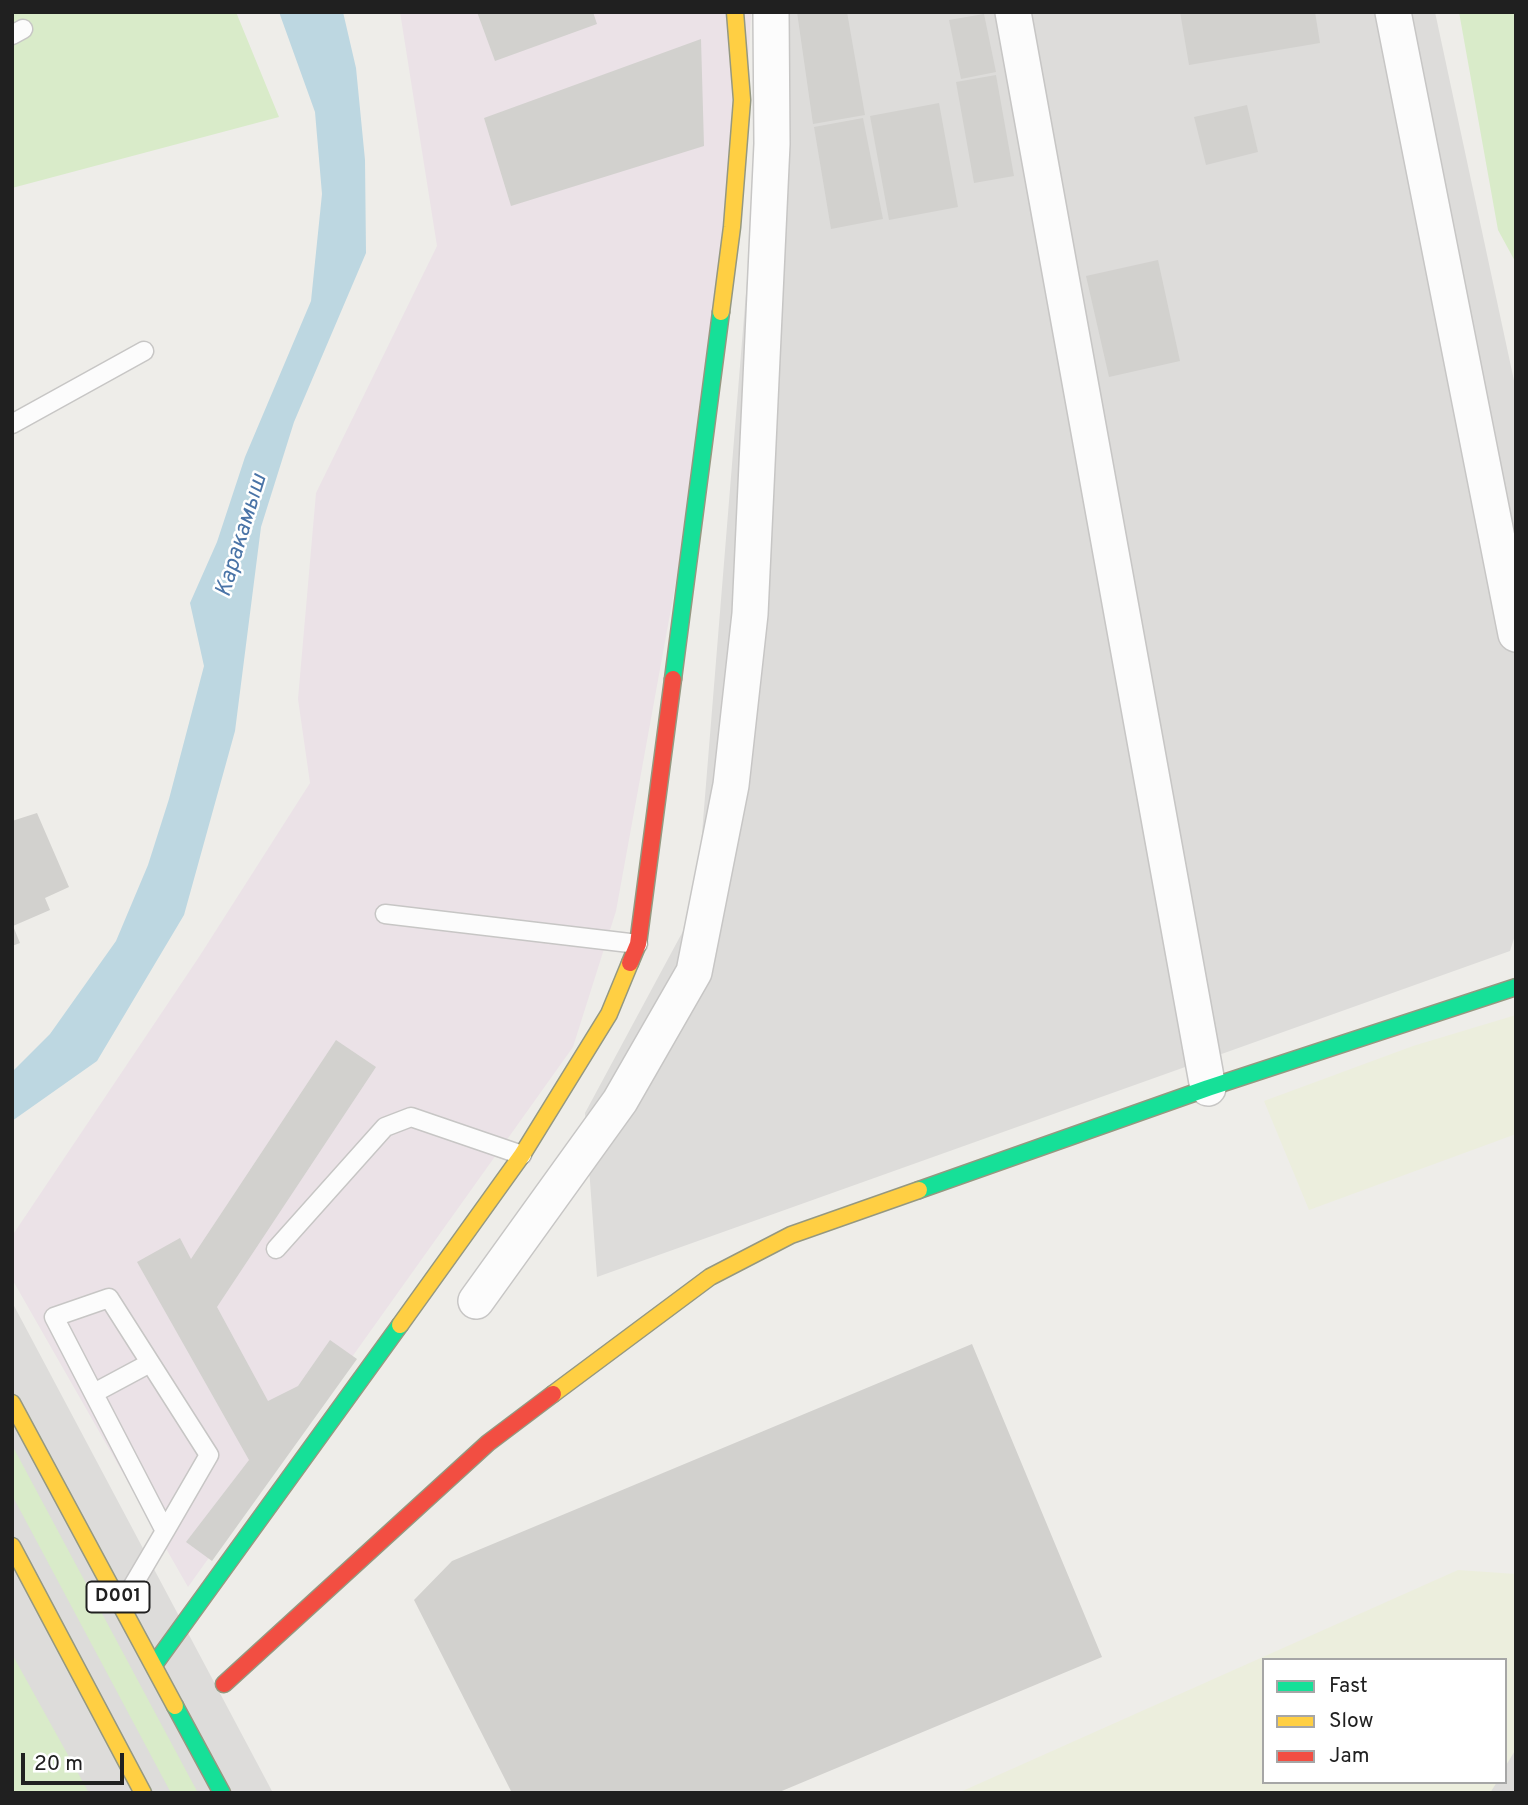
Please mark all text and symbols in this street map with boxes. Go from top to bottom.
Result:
water label: Каракамыш [211,471,275,601]
road number: D001 [86,1582,150,1612]
legend [1262,1658,1507,1784]
text: Fast [1329,1673,1368,1700]
text: Slow [1329,1708,1374,1735]
scale bar [24,1738,128,1782]
text: Jam [1329,1743,1370,1770]
text: 20 m [34,1751,83,1778]

